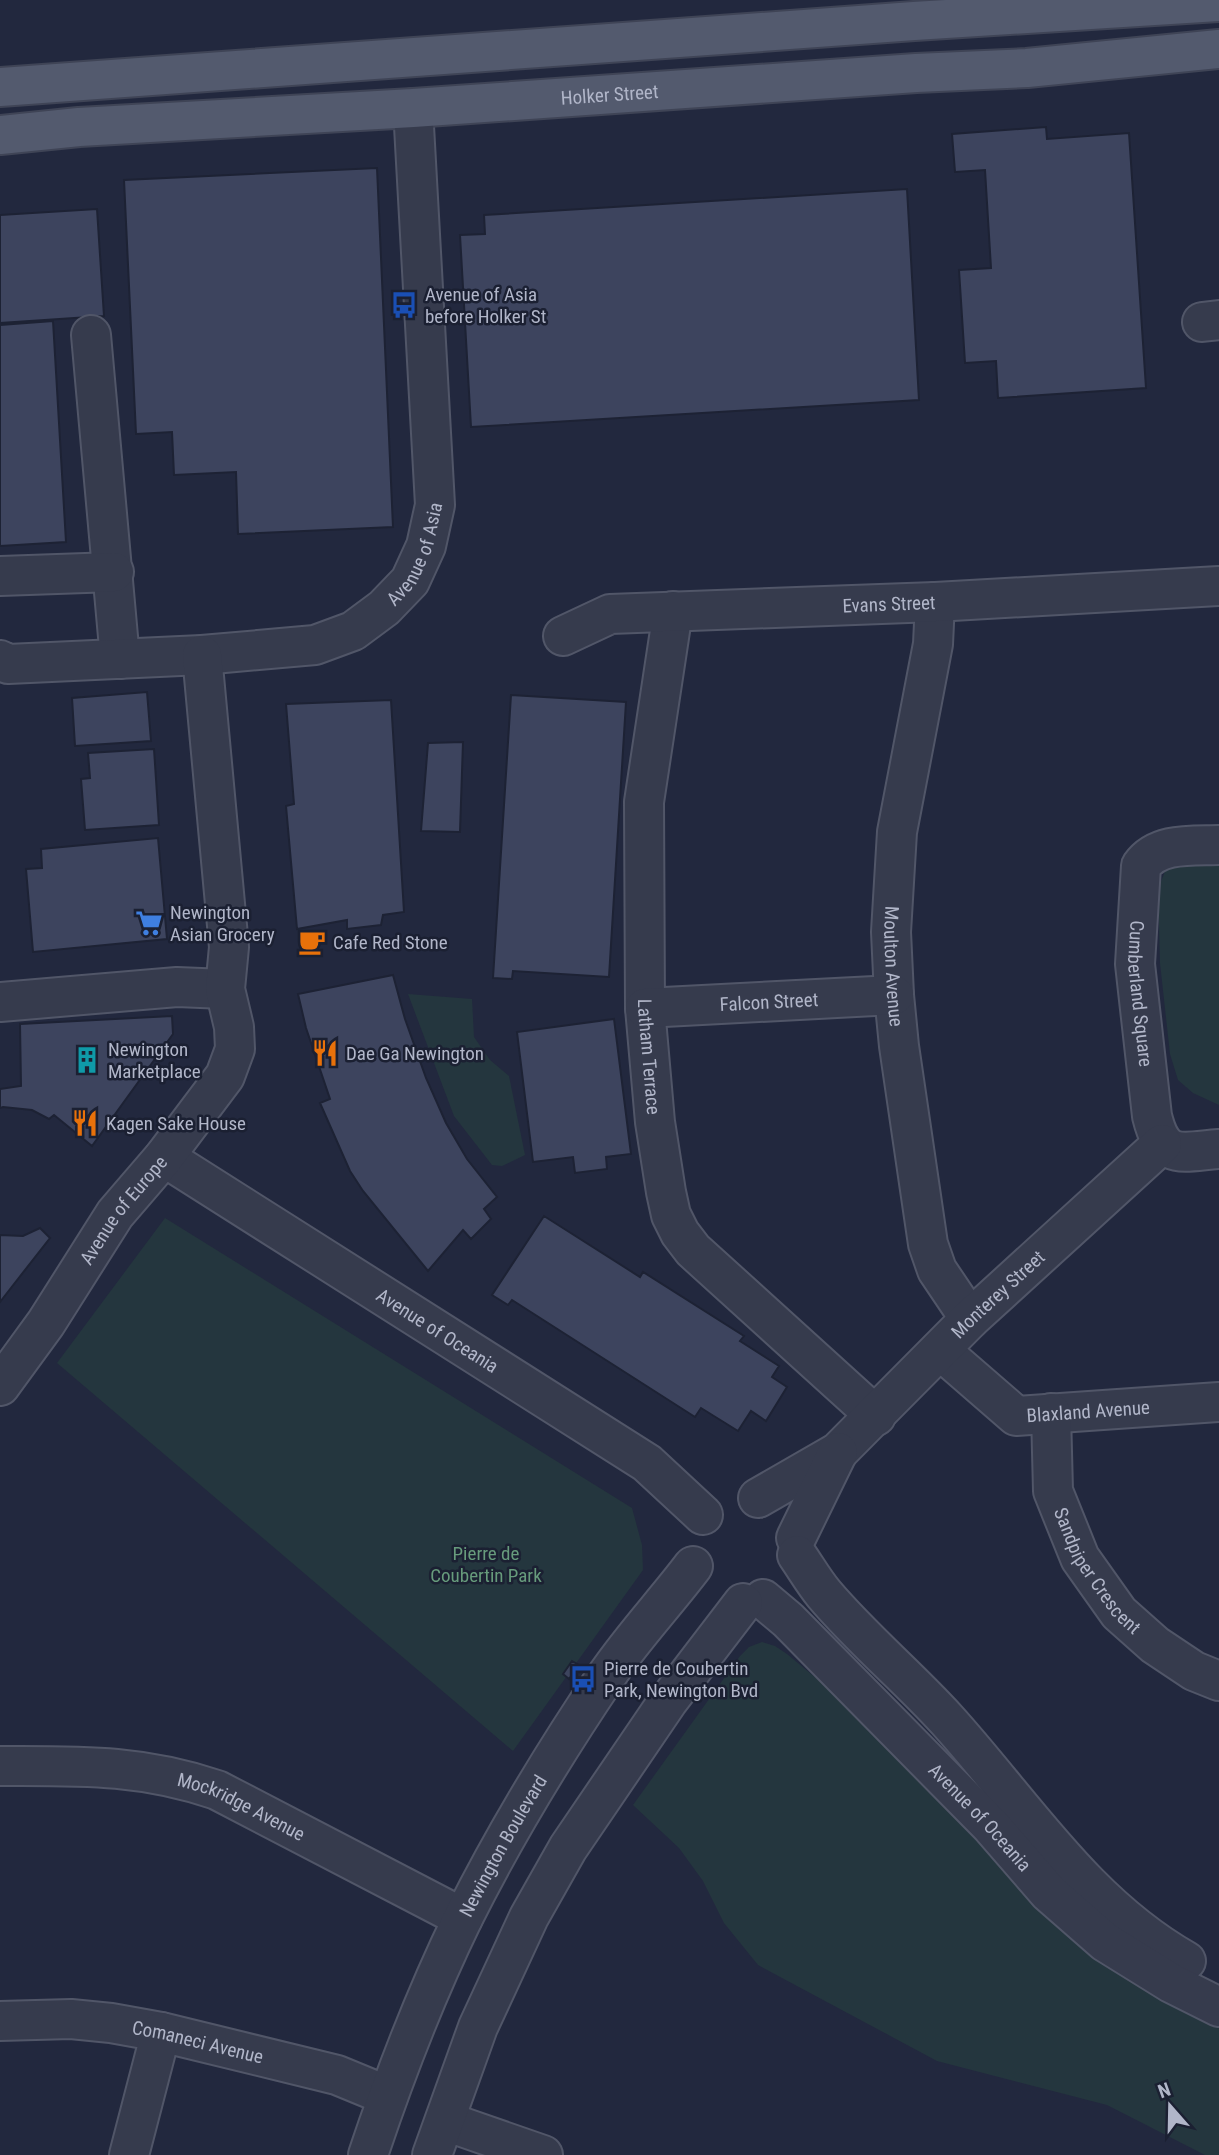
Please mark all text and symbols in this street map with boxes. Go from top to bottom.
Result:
street label: Holker Street [560,80,659,110]
place label: Avenue of Asia before Holker St [425,283,546,328]
bus stop icon: Avenue of Asia before Holker St [389,290,419,320]
street label: Avenue of Asia [382,500,447,610]
street label: Evans Street [842,591,936,617]
place label: Newington Asian Grocery [170,901,275,946]
street label: Moulton Avenue [879,905,908,1028]
supermarket icon: Newington Asian Grocery [134,908,164,938]
street label: Cumberland Square [1123,920,1157,1068]
cafe icon: Cafe Red Stone [297,927,327,957]
place label: Cafe Red Stone [333,931,448,954]
street label: Falcon Street [719,988,819,1016]
street label: Latham Terrace [633,999,665,1116]
place label: Newington Marketplace [108,1038,201,1083]
restaurant icon: Dae Ga Newington [310,1038,340,1068]
place label: Dae Ga Newington [346,1042,484,1065]
building icon: Newington Marketplace [72,1045,102,1075]
restaurant icon: Kagen Sake House [70,1108,100,1138]
place label: Kagen Sake House [106,1112,246,1135]
street label: Avenue of Europe [75,1151,172,1269]
street label: Monterey Street [947,1246,1050,1343]
street label: Avenue of Oceania [372,1284,503,1378]
street label: Blaxland Avenue [1026,1396,1151,1427]
street label: Sandpiper Crescent [1049,1504,1145,1639]
park label: Pierre de Coubertin Park [430,1542,542,1587]
place label: Pierre de Coubertin Park, Newington Bvd [604,1657,758,1702]
bus stop icon: Pierre de Coubertin Park, Newington Bvd [568,1664,598,1694]
street label: Avenue of Oceania [924,1759,1036,1876]
street label: Mockridge Avenue [175,1768,309,1846]
street label: Newington Boulevard [455,1771,552,1921]
street label: Comaneci Avenue [130,2016,266,2069]
north arrow [1135,2071,1205,2141]
text: N [1155,2078,1174,2103]

